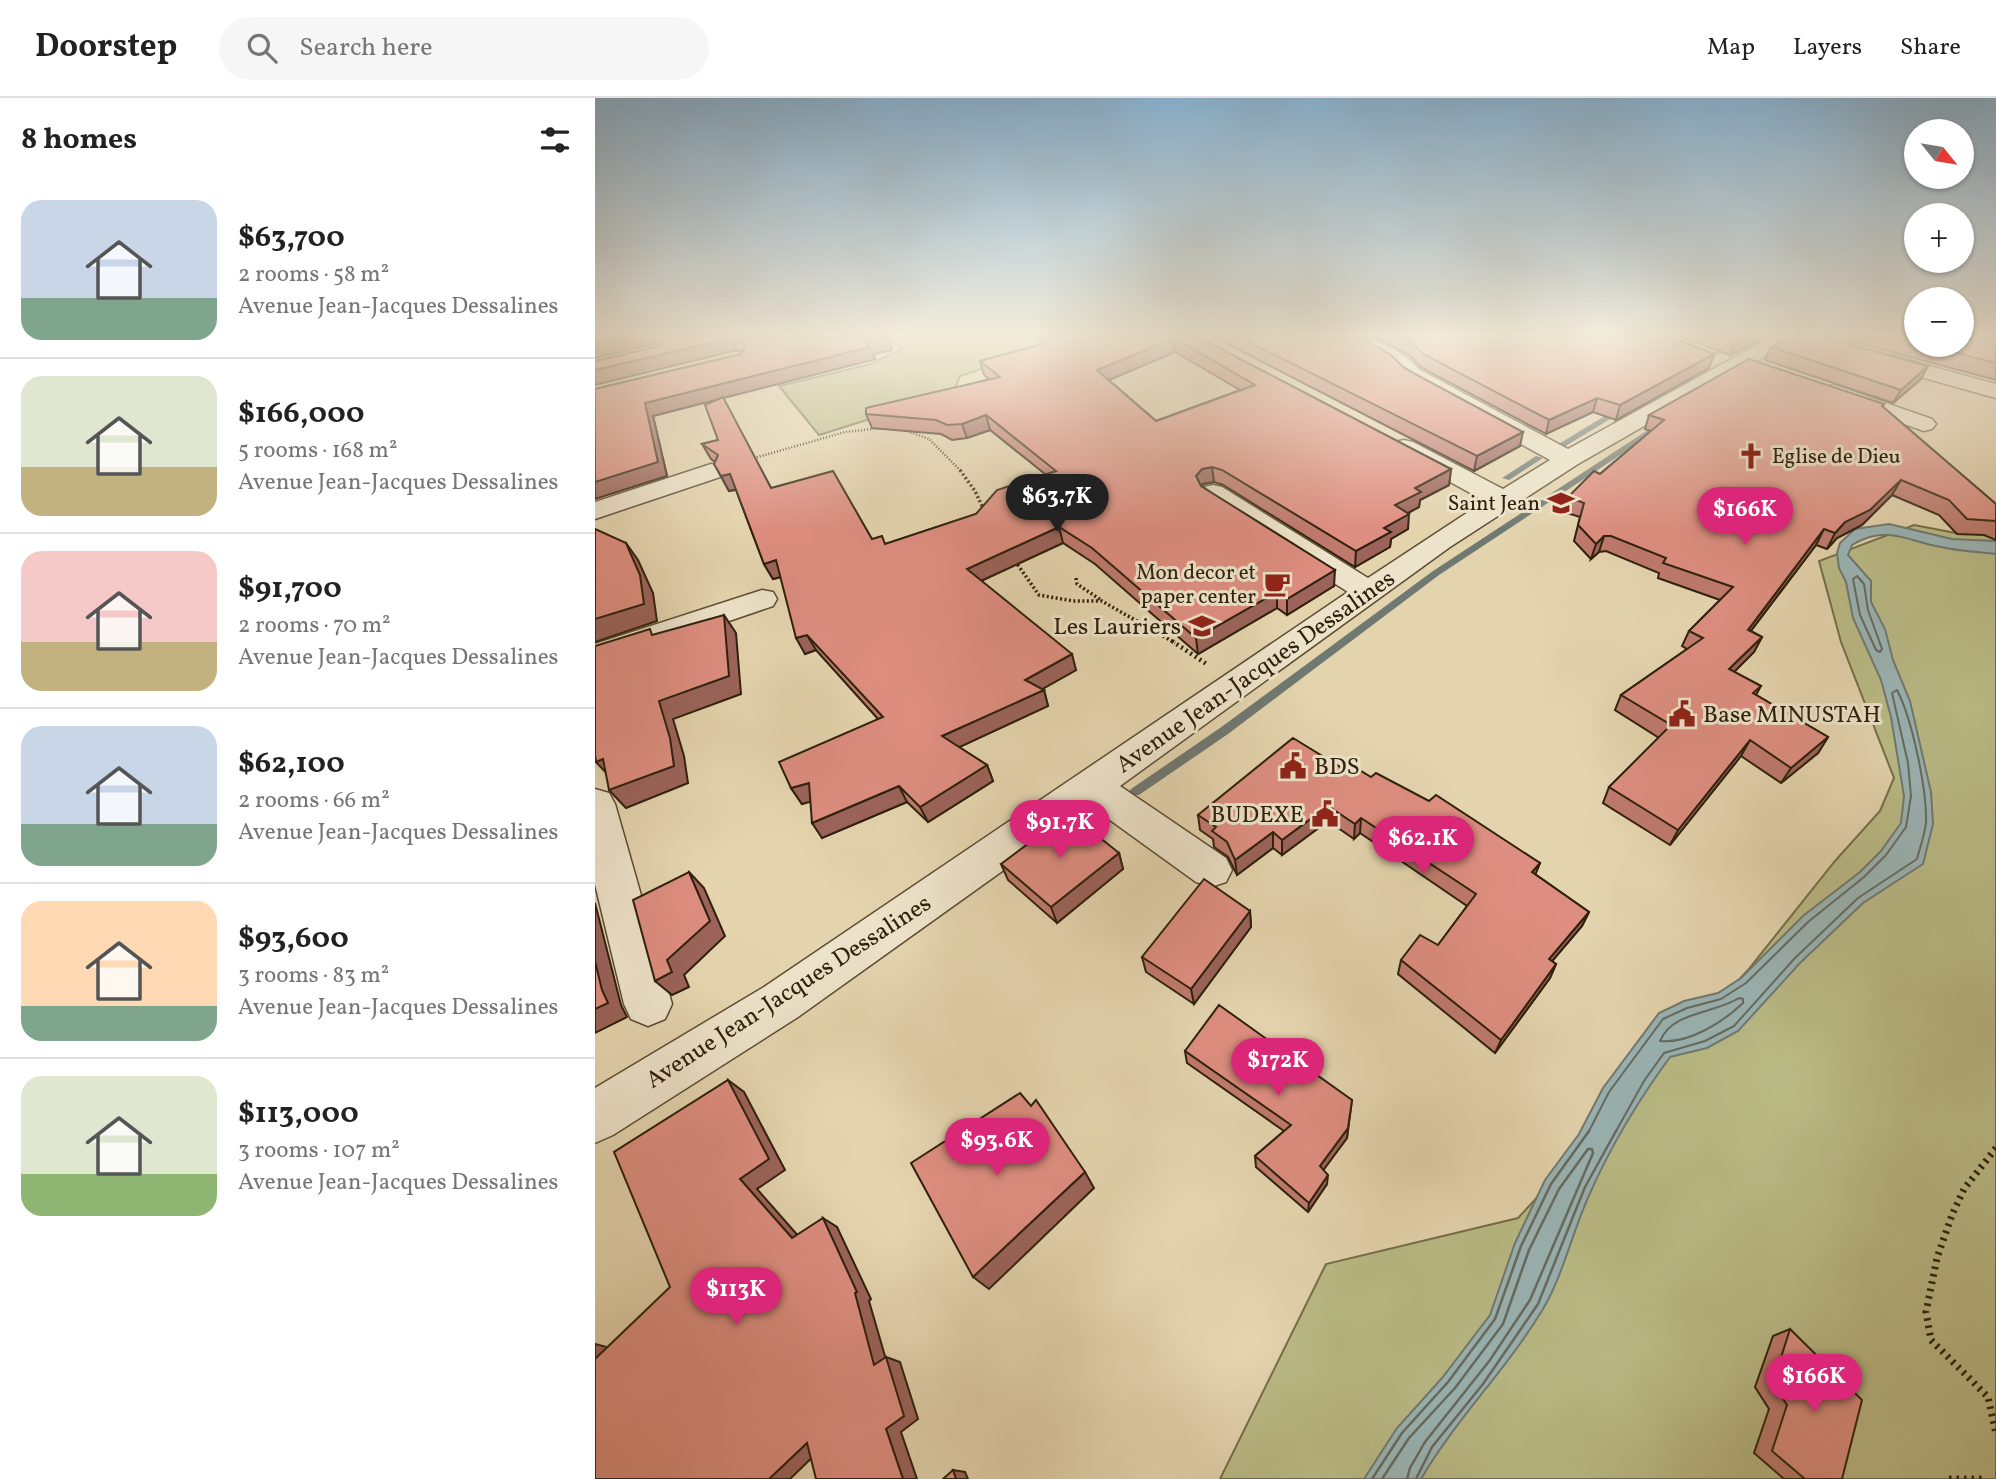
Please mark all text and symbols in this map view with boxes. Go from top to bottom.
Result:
search box [219,17,709,80]
text: Doorstep [35,25,177,71]
icon: search [243,29,281,67]
text: Search here [299,30,433,66]
text: Map [1707,31,1755,65]
text: Layers [1793,31,1862,65]
text: Share [1900,31,1961,65]
text: 8 homes [21,119,137,161]
north arrow [1904,119,1974,189]
map controls [1904,119,1974,357]
icon: filters [536,121,574,159]
button: + [1904,203,1974,273]
text: $63,700 [238,217,345,259]
icon: home [77,228,161,312]
text: 2 rooms · 58 m² [238,259,389,291]
button: − [1904,287,1974,357]
text: Avenue Jean-Jacques Dessalines [238,291,558,323]
text: $166,000 [238,393,364,435]
icon: home [77,404,161,488]
text: 5 rooms · 168 m² [238,435,397,467]
church icon: Eglise de Dieu [1736,441,1766,471]
place label: Eglise de Dieu [1772,443,1901,472]
text: Avenue Jean-Jacques Dessalines [238,467,558,499]
pin: $63.7K [1000,474,1114,534]
text: $63.7K [1022,481,1092,513]
school or university icon: Saint Jean [1546,488,1576,518]
pin: $166K [1696,488,1794,547]
place label: Saint Jean [1448,490,1540,519]
text: $166K [1713,494,1777,526]
place label: Mon decor et paper center [1136,559,1256,612]
street label: Avenue Jean-Jacques Dessalines [1109,563,1403,782]
text: $91,700 [238,568,342,610]
cafe icon: Mon decor et paper center [1262,569,1292,599]
icon: home [77,579,161,663]
text: 2 rooms · 70 m² [238,610,391,642]
place label: Les Lauriers [1053,611,1181,645]
school or university icon: Les Lauriers [1187,611,1217,641]
text: Avenue Jean-Jacques Dessalines [238,642,558,674]
public building icon: Base MINUSTAH [1667,699,1697,729]
place label: Base MINUSTAH [1703,699,1881,733]
text: $62,100 [238,743,345,785]
public building icon: BDS [1278,751,1308,781]
place label: BDS [1314,751,1360,785]
icon: home [77,754,161,838]
text: 2 rooms · 66 m² [238,785,390,817]
place label: BUDEXE [1210,799,1304,833]
public building icon: BUDEXE [1310,799,1340,829]
pin: $91.7K [1003,800,1117,860]
text: $91.7K [1026,807,1094,839]
pin: $62.1K [1366,816,1480,876]
text: Avenue Jean-Jacques Dessalines [238,817,558,849]
text: $62.1K [1388,823,1458,855]
street label: Avenue Jean-Jacques Dessalines [640,887,939,1098]
text: $93,600 [238,918,349,960]
icon: home [77,929,161,1013]
text: 3 rooms · 83 m² [238,960,389,992]
text: Avenue Jean-Jacques Dessalines [238,992,558,1024]
pin: $172K [1229,1038,1327,1098]
text: $172K [1247,1045,1309,1077]
text: $113,000 [238,1093,359,1135]
icon: home [77,1104,161,1188]
pin: $93.6K [940,1118,1054,1178]
text: $93.6K [961,1125,1033,1157]
text: 3 rooms · 107 m² [238,1135,400,1167]
text: Avenue Jean-Jacques Dessalines [238,1167,558,1199]
pin: $113K [687,1268,785,1327]
text: $113K [706,1274,766,1306]
pin: $166K [1765,1354,1863,1414]
text: $166K [1782,1361,1846,1393]

